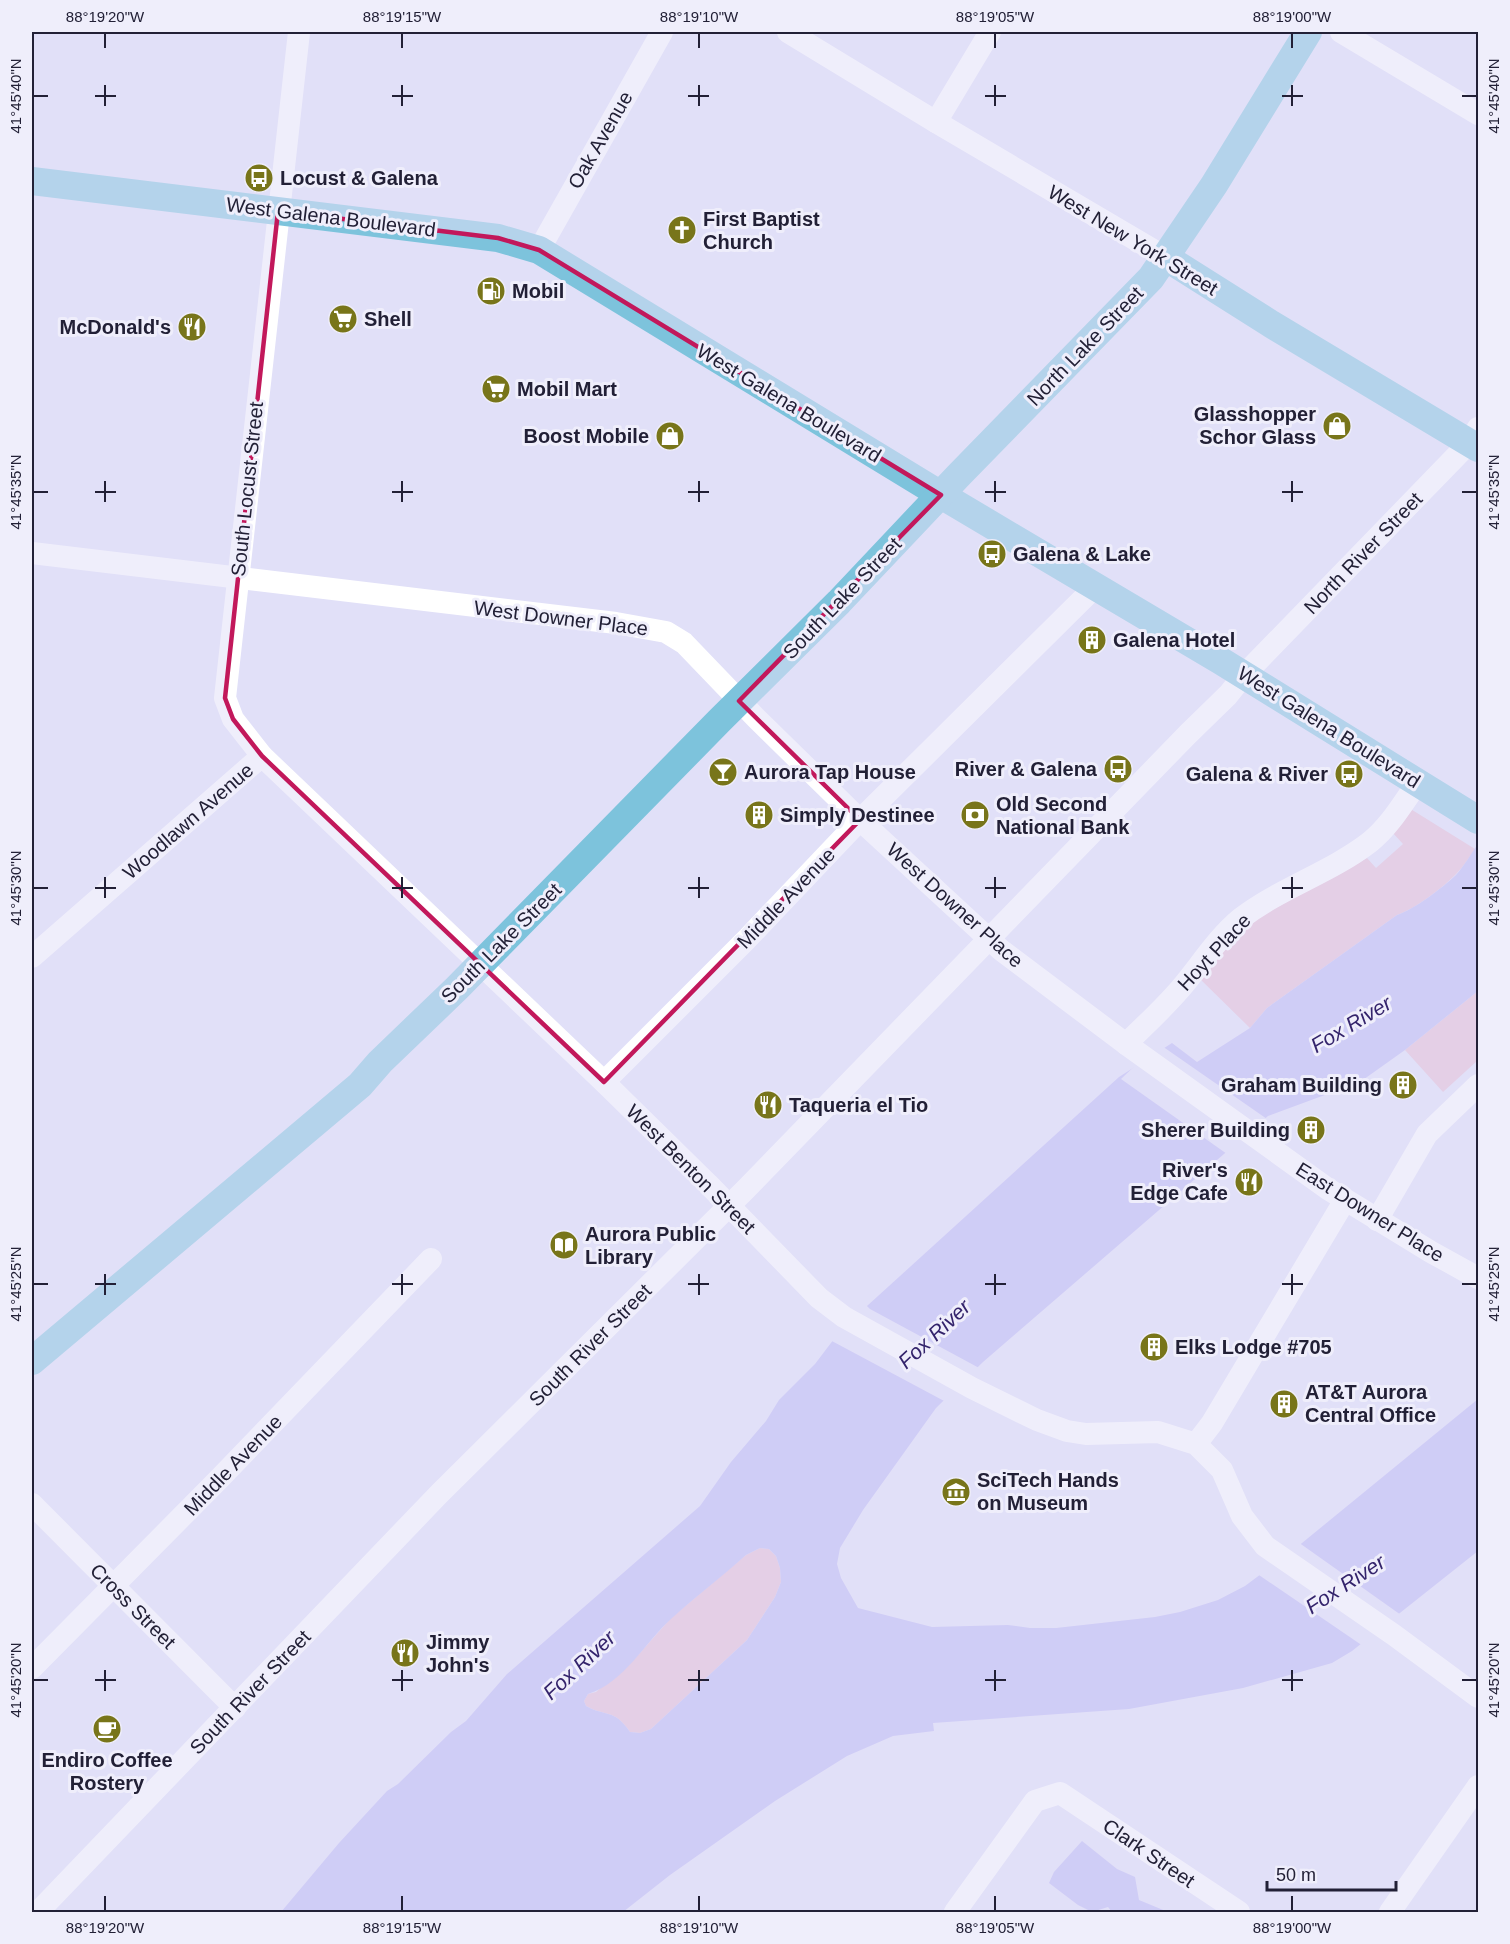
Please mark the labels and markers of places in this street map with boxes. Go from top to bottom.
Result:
bus stop icon: Locust & Galena [243,162,275,194]
place label: Locust & Galena [280,167,439,189]
place label: First Baptist Church [703,208,820,253]
church icon: First Baptist Church [666,214,698,246]
fuel station icon: Mobil [475,275,507,307]
place label: Mobil [512,280,564,302]
supermarket icon: Shell [327,303,359,335]
place label: Shell [364,308,412,330]
restaurant icon: McDonald's [176,311,208,343]
place label: McDonald's [60,316,171,338]
supermarket icon: Mobil Mart [480,373,512,405]
place label: Mobil Mart [517,378,617,400]
place label: Glasshopper Schor Glass [1194,403,1316,448]
shop icon: Glasshopper Schor Glass [1321,410,1353,442]
shop icon: Boost Mobile [654,420,686,452]
place label: Boost Mobile [523,425,649,447]
bus stop icon: Galena & Lake [976,538,1008,570]
place label: Galena & Lake [1013,543,1151,565]
building icon: Galena Hotel [1076,624,1108,656]
place label: Galena Hotel [1113,629,1235,651]
bus stop icon: River & Galena [1102,753,1134,785]
bar icon: Aurora Tap House [707,756,739,788]
place label: River & Galena [955,758,1098,780]
bus stop icon: Galena & River [1333,758,1365,790]
place label: Aurora Tap House [744,761,916,783]
place label: Galena & River [1186,763,1328,785]
place label: Old Second National Bank [996,793,1130,838]
building icon: Simply Destinee [743,799,775,831]
bank icon: Old Second National Bank [959,799,991,831]
place label: Simply Destinee [780,804,935,826]
building icon: Graham Building [1387,1069,1419,1101]
place label: Graham Building [1221,1074,1382,1096]
restaurant icon: Taqueria el Tio [752,1089,784,1121]
place label: Taqueria el Tio [789,1094,928,1116]
building icon: Sherer Building [1295,1114,1327,1146]
place label: Sherer Building [1141,1119,1290,1141]
place label: River's Edge Cafe [1130,1159,1228,1204]
restaurant icon: River's Edge Cafe [1233,1166,1265,1198]
place label: Aurora Public Library [585,1223,716,1268]
library icon: Aurora Public Library [548,1229,580,1261]
building icon: Elks Lodge #705 [1138,1331,1170,1363]
place label: Elks Lodge #705 [1175,1336,1332,1358]
place label: AT&T Aurora Central Office [1305,1381,1436,1426]
building icon: AT&T Aurora Central Office [1268,1388,1300,1420]
place label: SciTech Hands on Museum [977,1469,1119,1514]
museum icon: SciTech Hands on Museum [940,1476,972,1508]
place label: Jimmy John's [426,1631,490,1676]
restaurant icon: Jimmy John's [389,1637,421,1669]
cafe icon: Endiro Coffee Rostery [91,1713,123,1745]
place label: Endiro Coffee Rostery [41,1749,173,1794]

